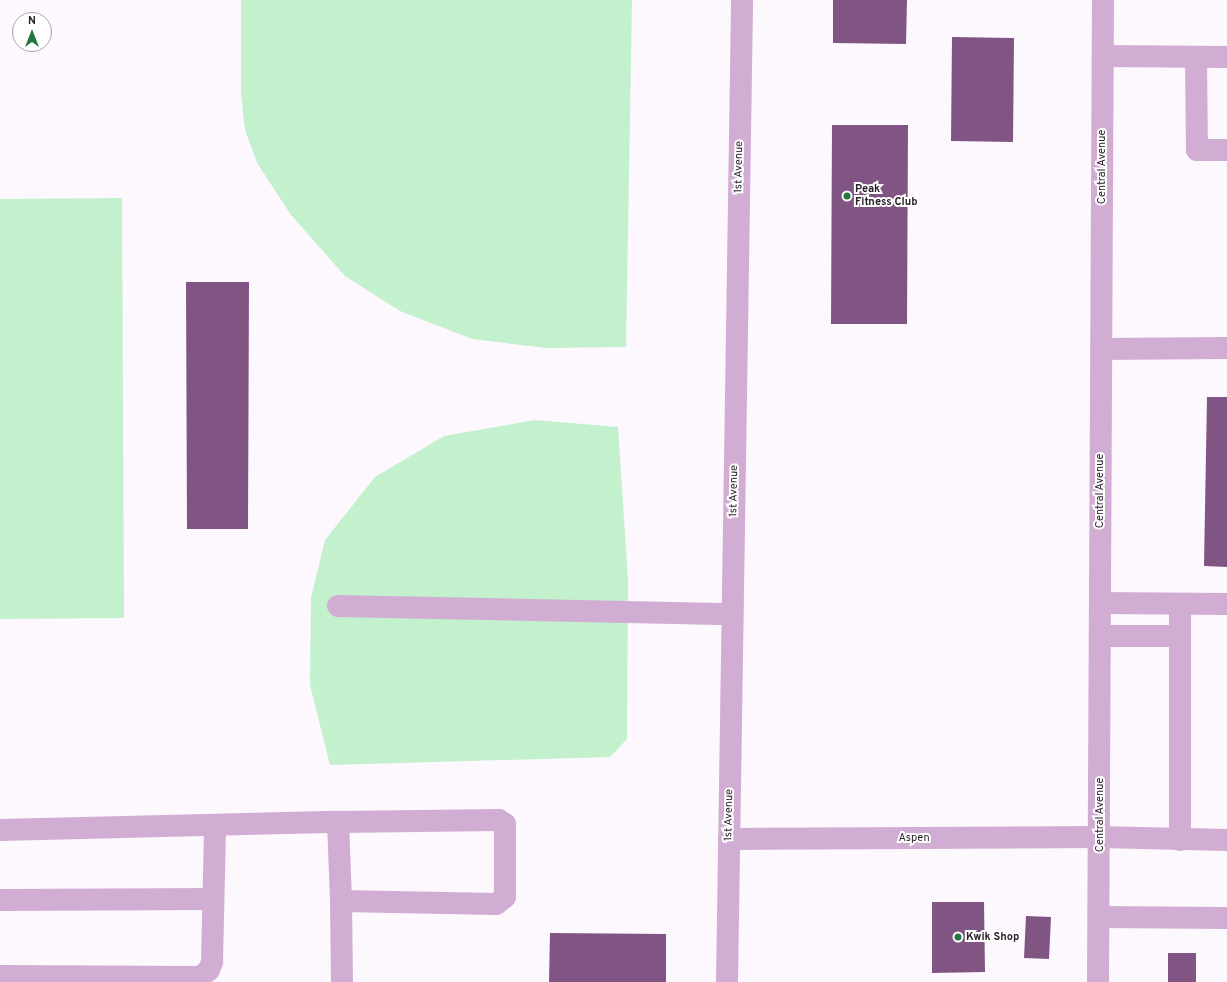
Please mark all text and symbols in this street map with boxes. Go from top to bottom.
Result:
north arrow [12,12,52,52]
text: N [28,14,36,28]
street label: Central Avenue [1095,129,1109,205]
street label: 1st Avenue [732,141,746,193]
place label: Peak Fitness Club [855,183,918,209]
marker: Peak Fitness Club [842,191,852,201]
street label: Central Avenue [1093,453,1107,529]
street label: 1st Avenue [727,465,741,517]
street label: Central Avenue [1093,777,1107,853]
street label: 1st Avenue [722,789,736,841]
street label: Aspen [898,831,930,845]
place label: Kwik Shop [966,930,1019,944]
marker: Kwik Shop [953,932,963,942]

